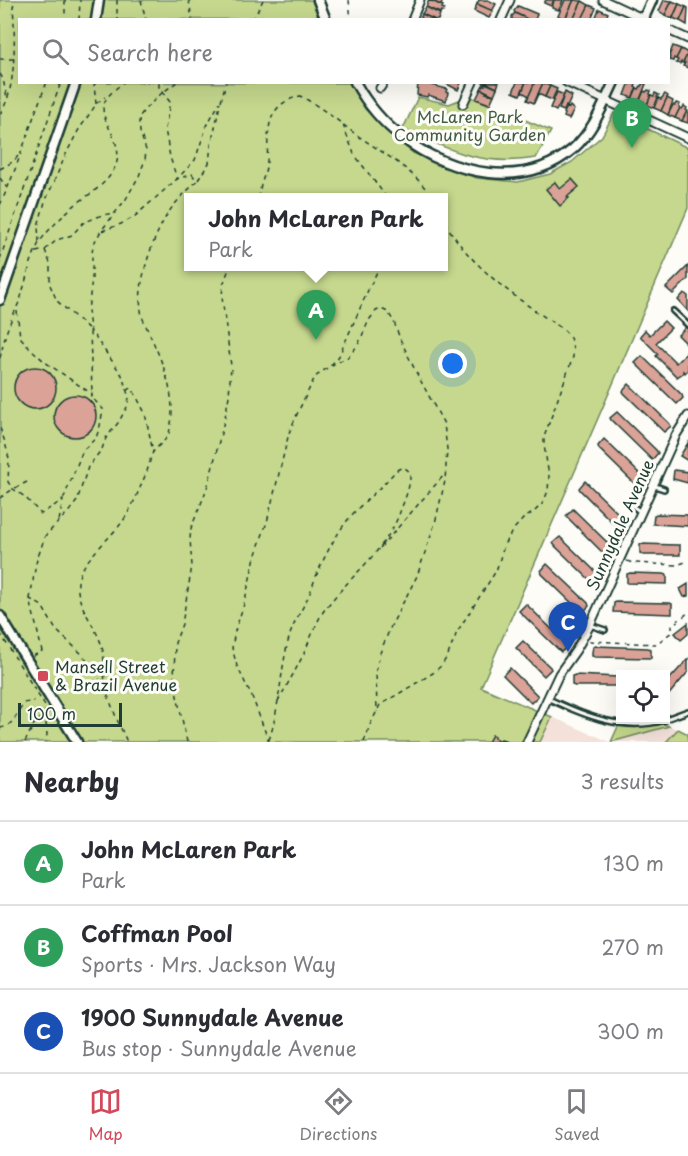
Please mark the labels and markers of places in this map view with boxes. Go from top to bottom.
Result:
pin: B [612,98,652,148]
pin: A [296,290,336,340]
pin: C [548,602,588,652]
place label: Mansell Street & Brazil Avenue [55,654,177,696]
marker: Mansell Street & Brazil Avenue [36,669,50,683]

